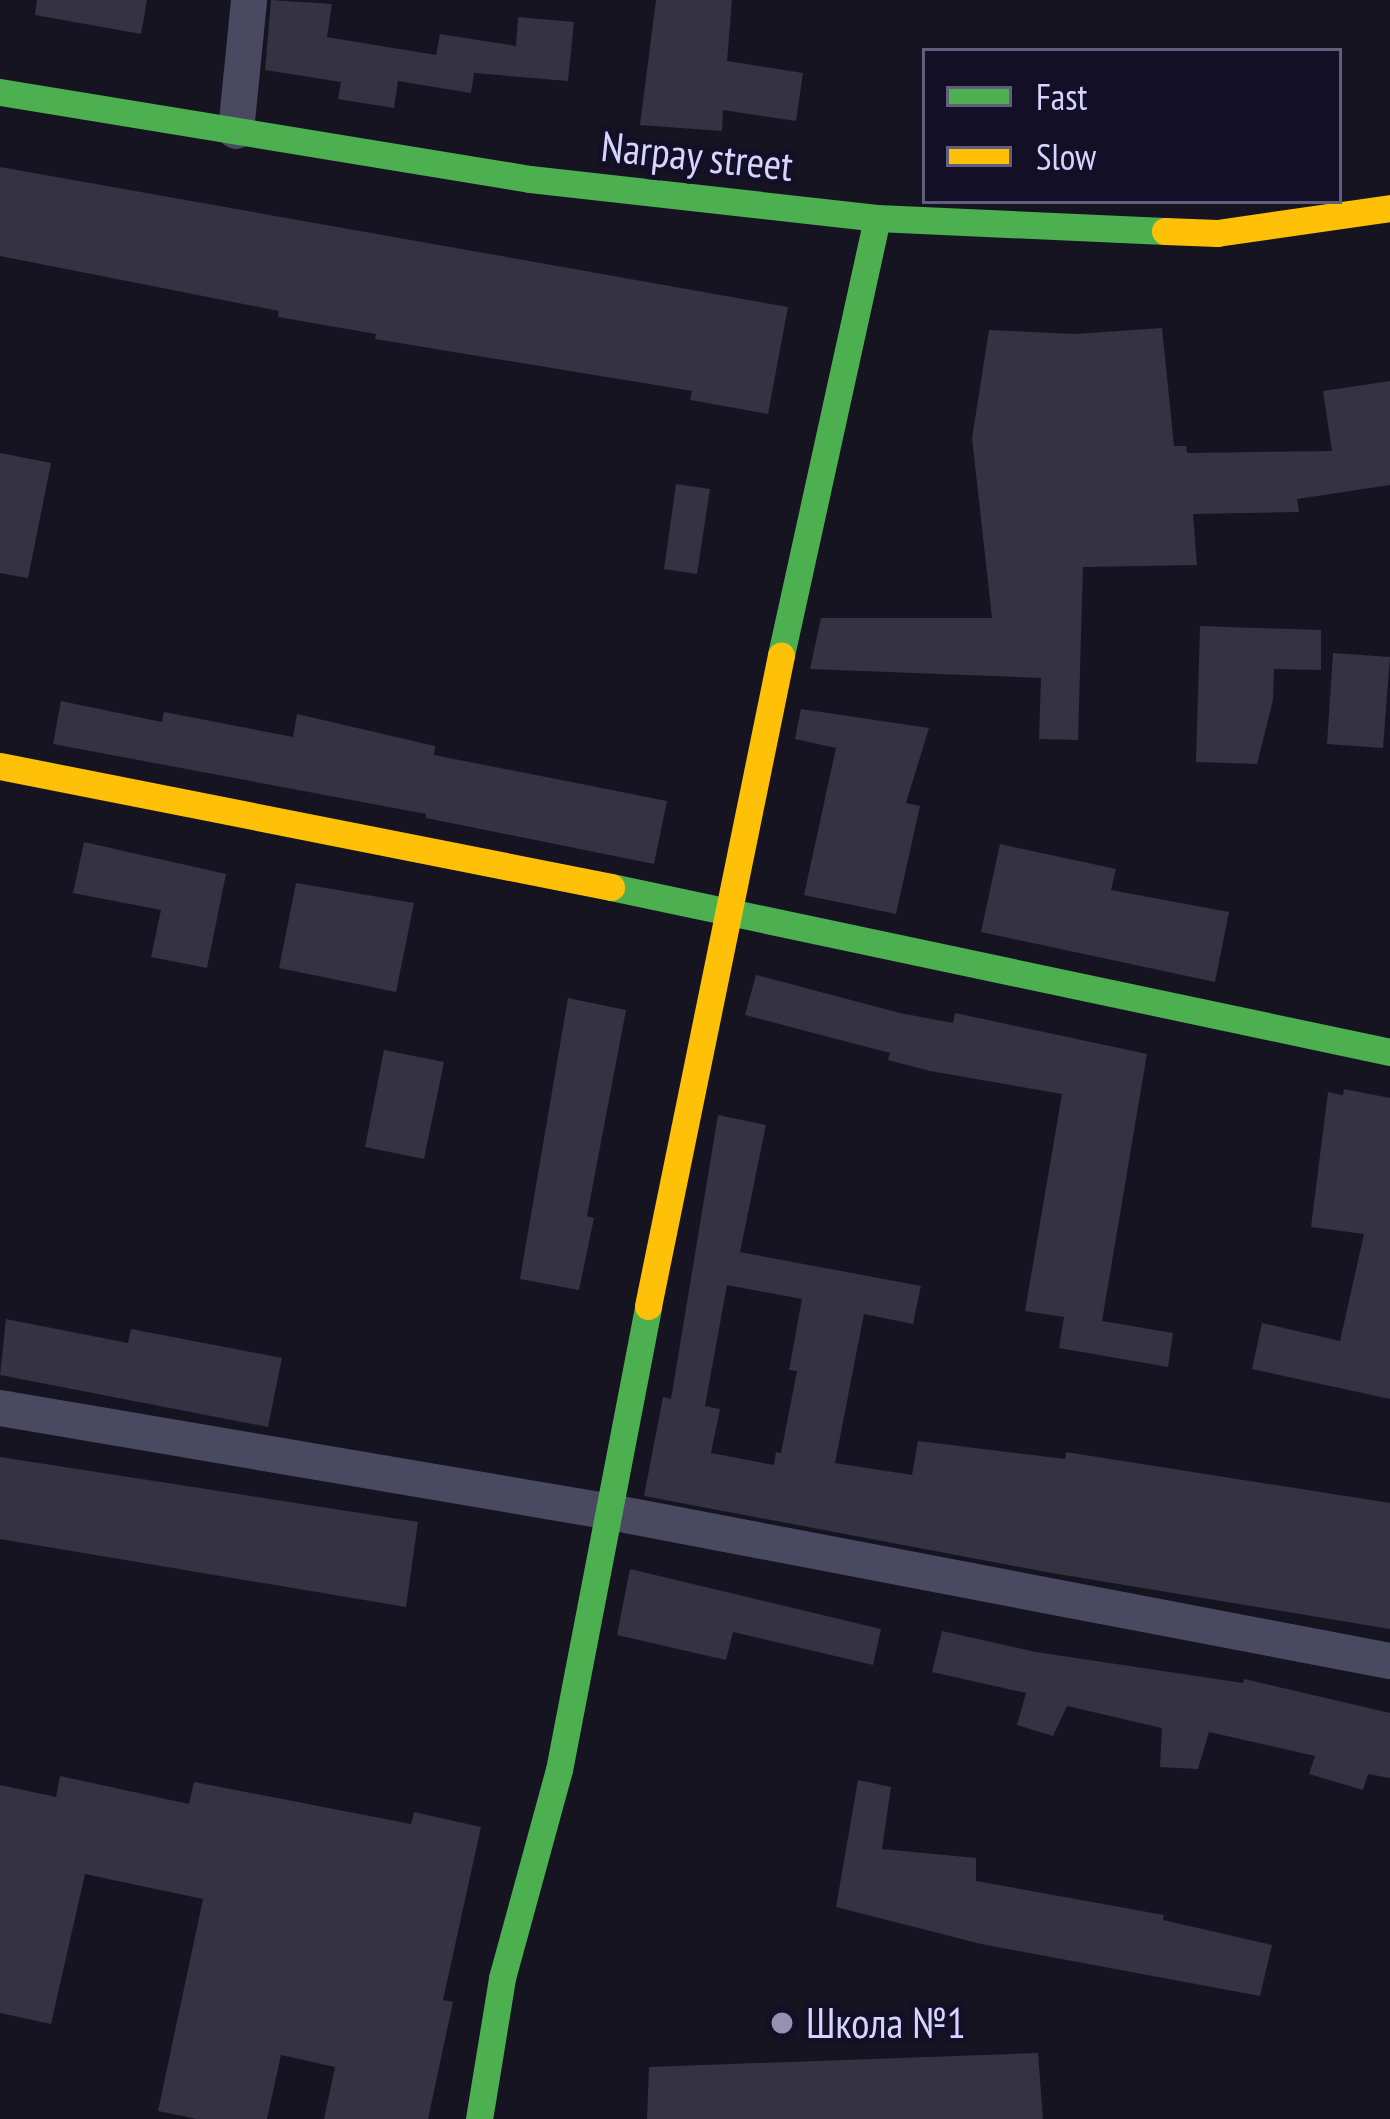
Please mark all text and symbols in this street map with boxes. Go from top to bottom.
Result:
legend [922,48,1342,204]
text: Fast [1036,73,1087,120]
street label: Narpay street [598,121,796,191]
text: Slow [1036,133,1096,180]
place label: Школа №1 [806,1998,966,2048]
marker: Школа №1 [769,2010,795,2036]

